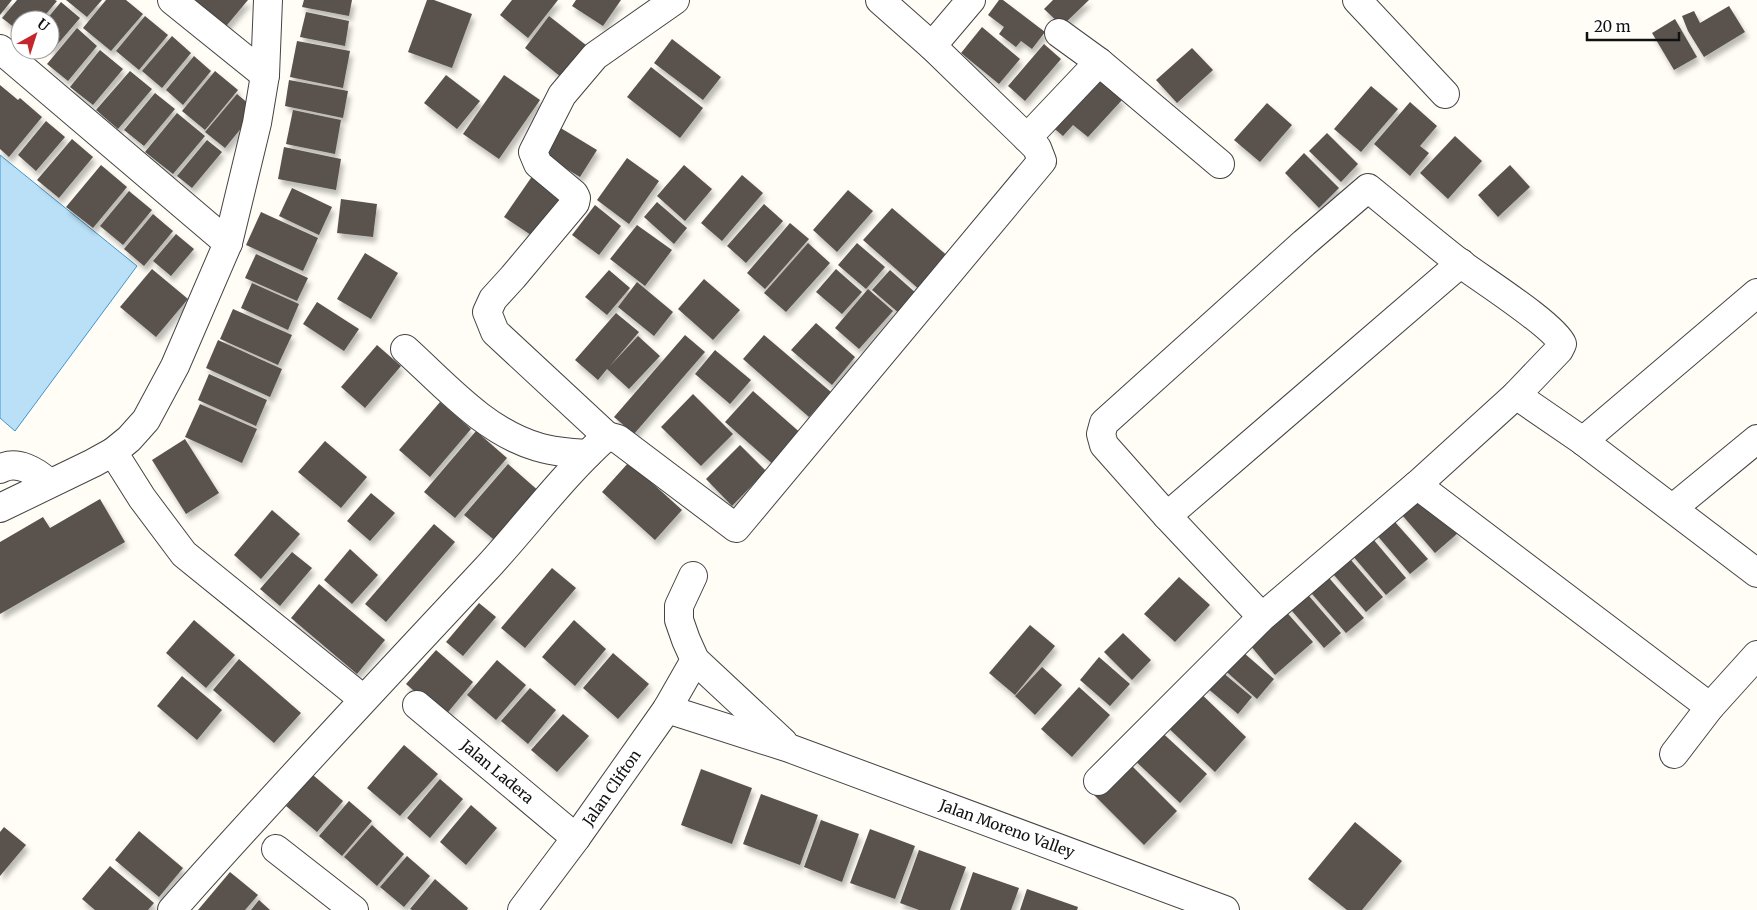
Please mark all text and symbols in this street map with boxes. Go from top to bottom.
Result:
north arrow [10,10,60,60]
scale bar [1587,10,1680,42]
text: U [33,15,53,36]
text: 20 m [1594,17,1631,36]
street label: Jalan Ladera [456,735,537,807]
street label: Jalan Clifton [578,746,645,830]
street label: Jalan Moreno Valley [936,795,1078,862]

